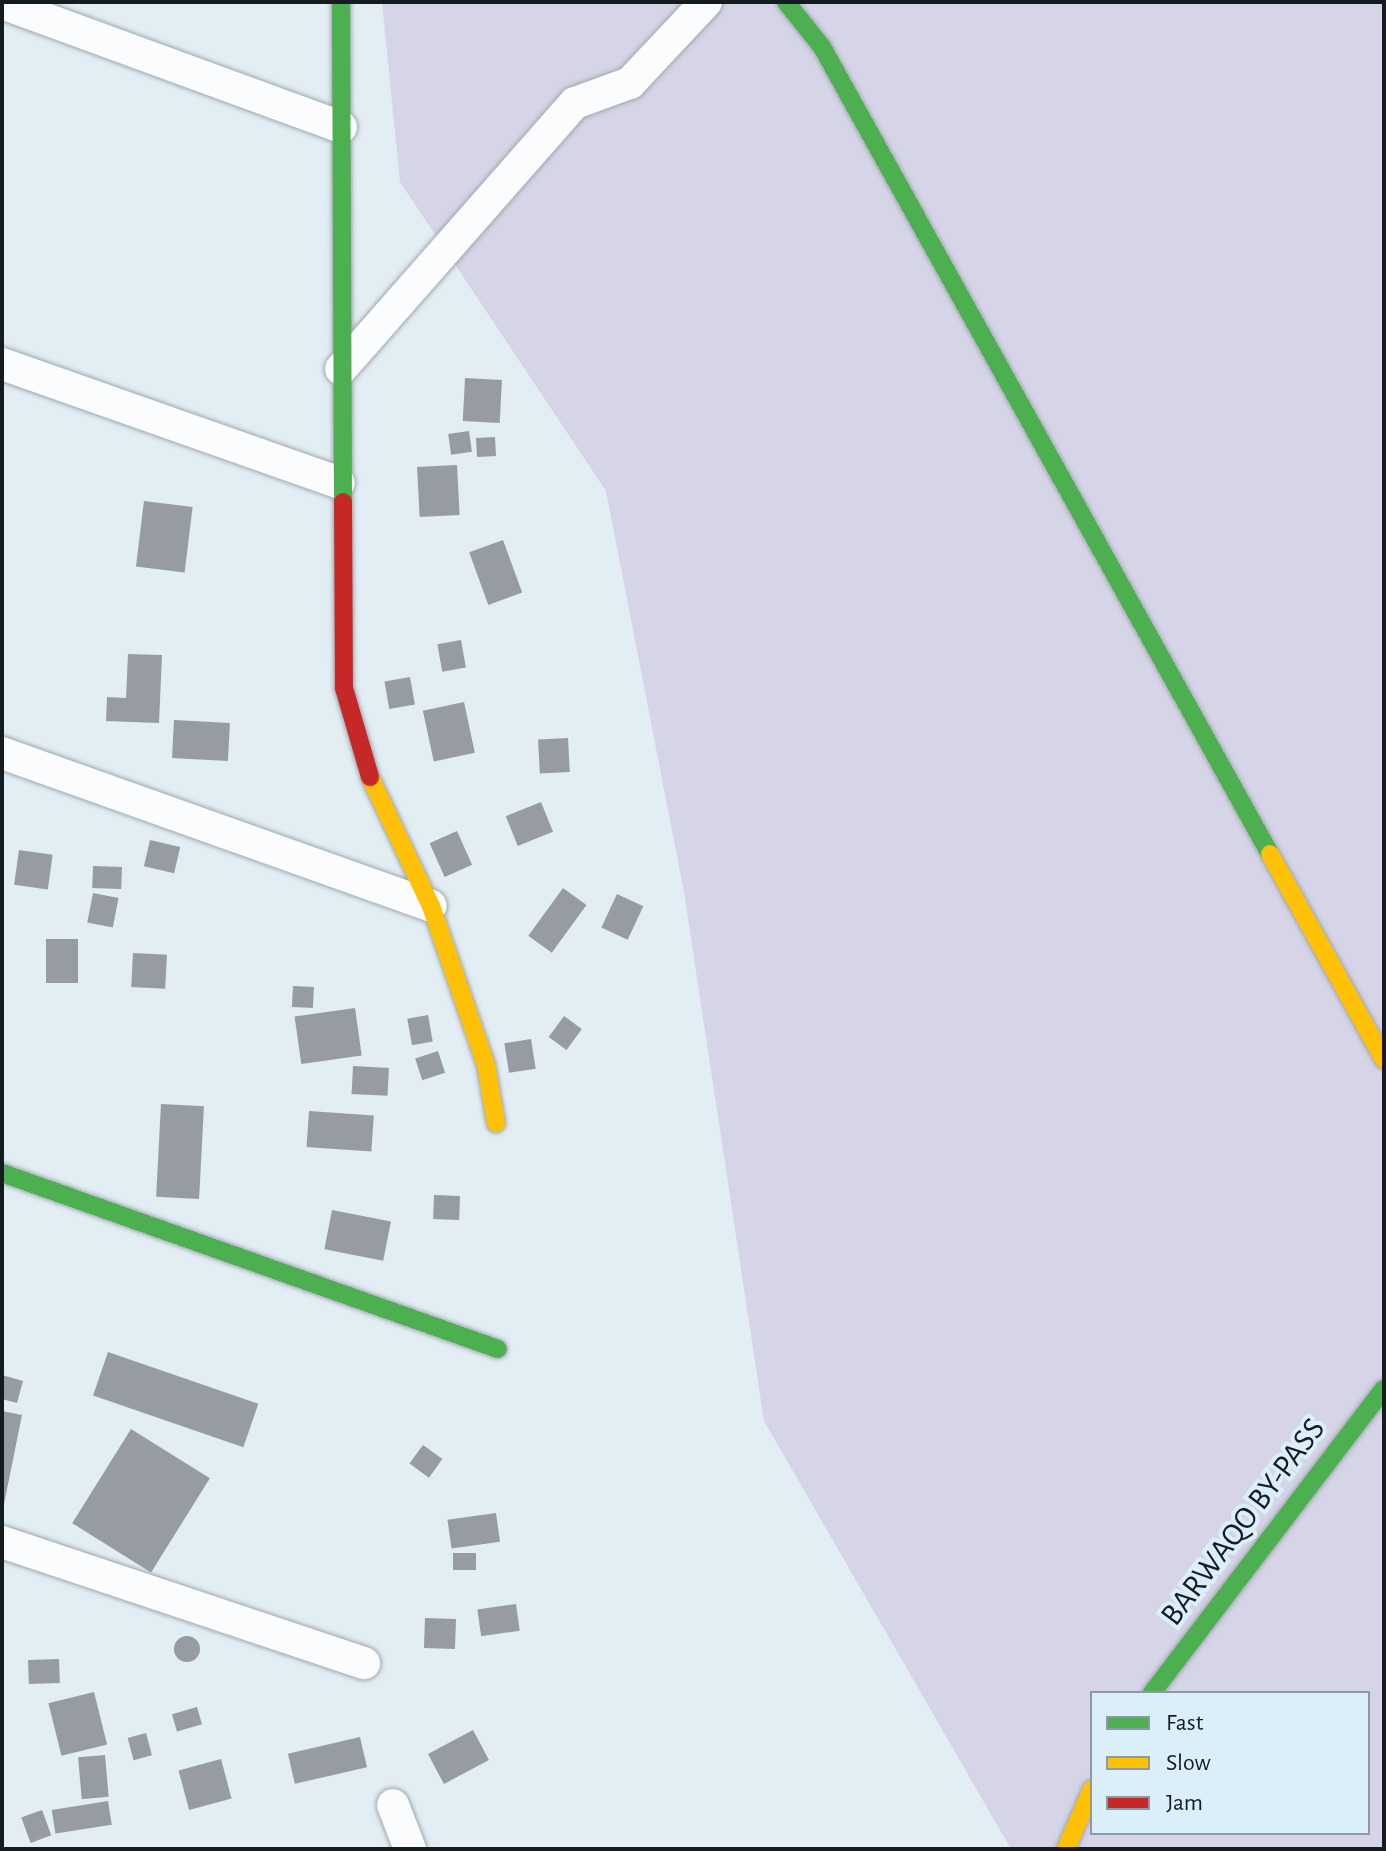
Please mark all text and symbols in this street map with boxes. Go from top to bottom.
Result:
street label: BARWAQO BY-PASS [1153,1411,1333,1633]
legend [1090,1691,1370,1835]
text: Fast [1166,1711,1203,1735]
text: Slow [1166,1751,1211,1775]
text: Jam [1166,1791,1203,1815]

